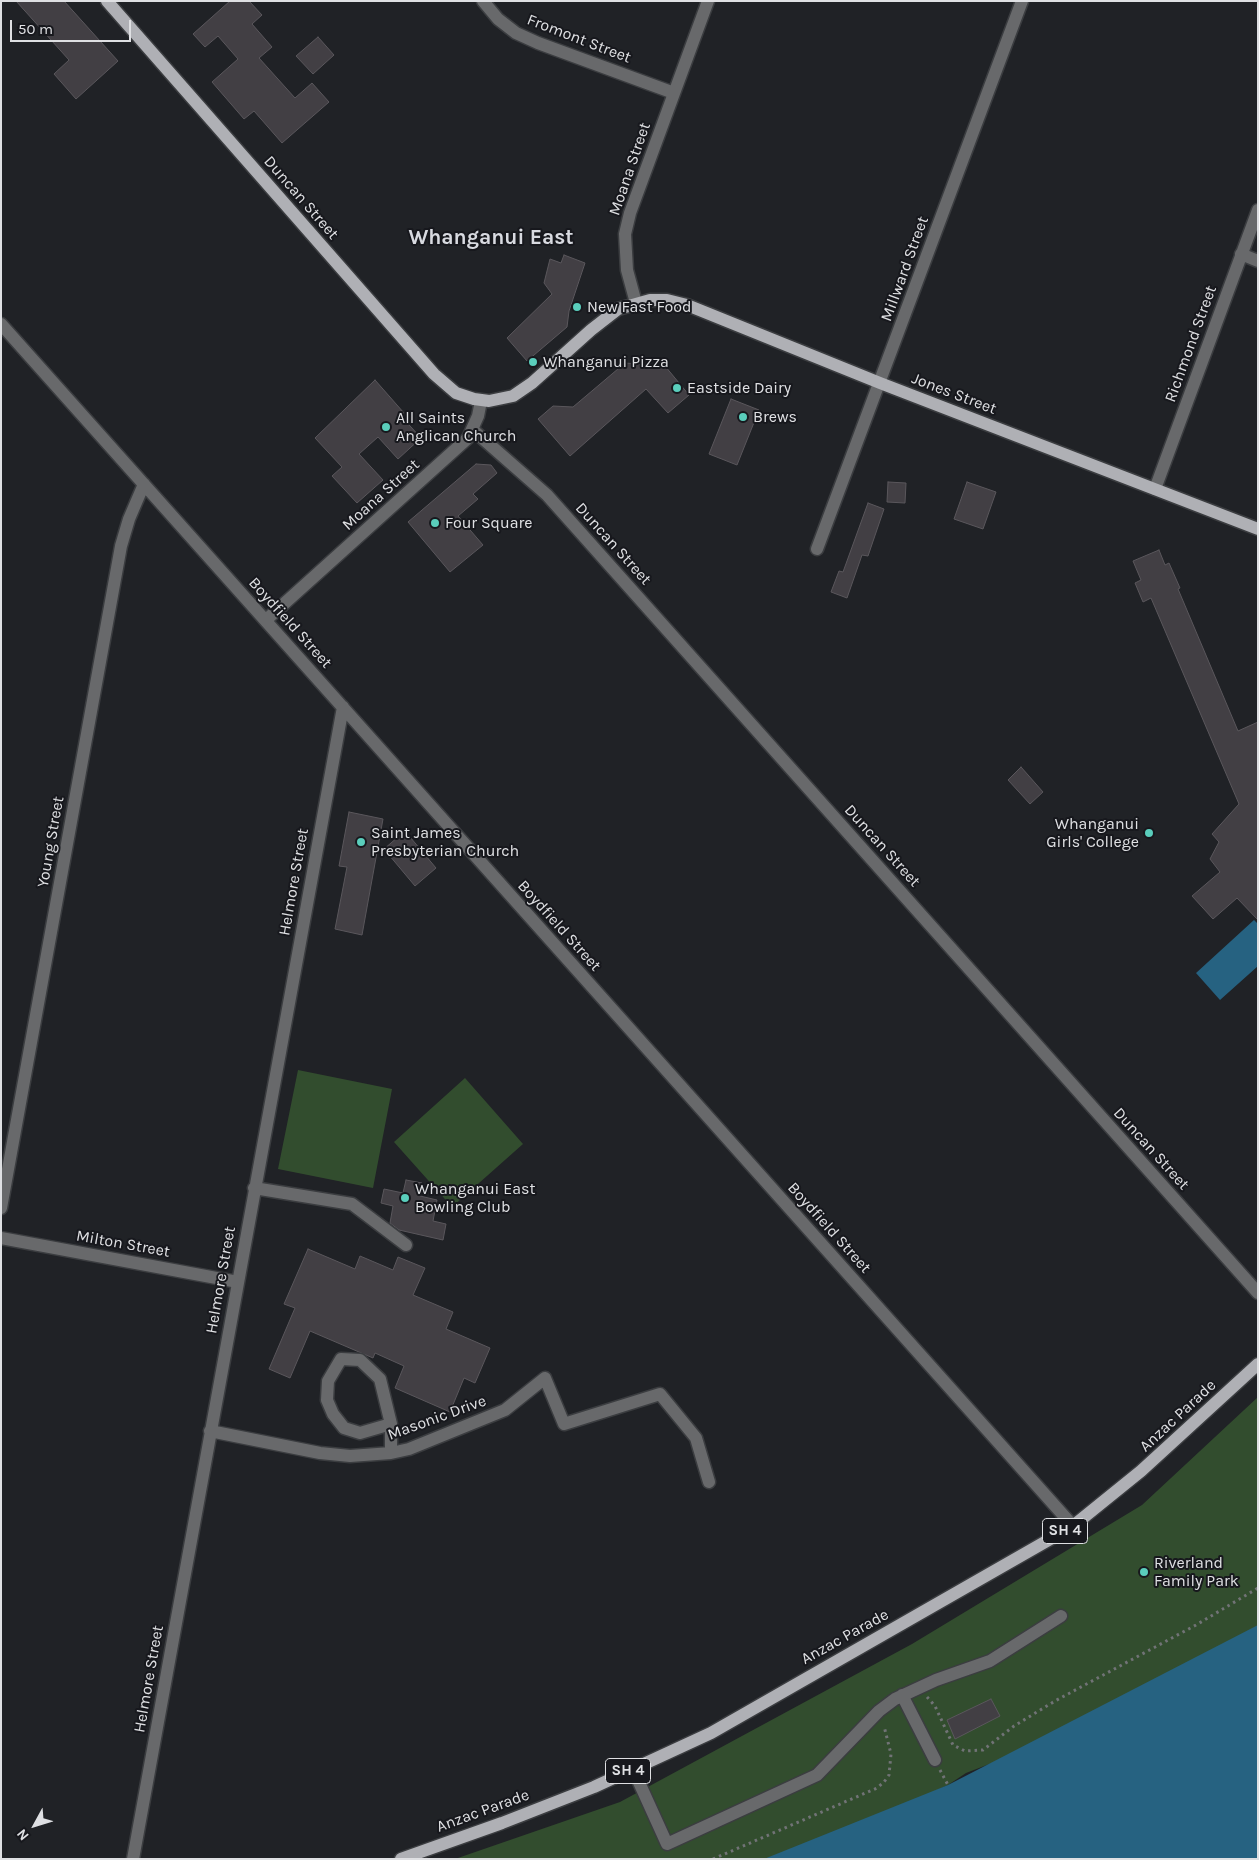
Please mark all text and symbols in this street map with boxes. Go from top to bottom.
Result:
scale bar [12,10,134,42]
street label: Fromont Street [524,10,634,68]
text: 50 m [18,20,53,38]
street label: Moana Street [605,120,655,218]
street label: Duncan Street [260,152,342,244]
street label: Millward Street [877,214,933,324]
district label: Whanganui East [408,225,574,251]
street label: Richmond Street [1161,283,1221,405]
place label: New Fast Food [587,297,691,317]
marker: New Fast Food [571,301,583,313]
place label: Whanganui Pizza [543,352,669,372]
marker: Whanganui Pizza [527,356,539,368]
street label: Jones Street [909,369,999,419]
place label: Eastside Dairy [687,378,791,398]
marker: Eastside Dairy [671,382,683,394]
place label: Brews [753,407,797,427]
place label: All Saints Anglican Church [396,408,516,446]
marker: Brews [737,411,749,423]
marker: All Saints Anglican Church [380,421,392,433]
street label: Moana Street [338,455,424,535]
street label: Duncan Street [571,499,655,589]
place label: Four Square [445,513,532,533]
marker: Four Square [429,517,441,529]
street label: Boydfield Street [244,574,336,672]
street label: Young Street [34,795,68,889]
street label: Duncan Street [840,801,924,891]
place label: Whanganui Girls' College [1046,814,1139,852]
place label: Saint James Presbyterian Church [371,823,519,861]
street label: Helmore Street [275,827,313,937]
marker: Whanganui Girls' College [1143,827,1155,839]
marker: Saint James Presbyterian Church [355,836,367,848]
street label: Boydfield Street [513,877,605,975]
street label: Duncan Street [1109,1104,1193,1194]
place label: Whanganui East Bowling Club [415,1179,535,1217]
street label: Boydfield Street [783,1179,875,1277]
marker: Whanganui East Bowling Club [399,1192,411,1204]
street label: Helmore Street [202,1225,240,1335]
street label: Milton Street [75,1226,171,1262]
street label: Anzac Parade [1136,1376,1220,1456]
street label: Masonic Drive [385,1391,489,1445]
road number: SH 4 [1042,1518,1088,1544]
place label: Riverland Family Park [1154,1553,1239,1591]
marker: Riverland Family Park [1138,1566,1150,1578]
street label: Anzac Parade [798,1605,892,1669]
street label: Helmore Street [130,1624,168,1734]
road number: SH 4 [606,1758,650,1784]
street label: Anzac Parade [434,1785,532,1837]
north arrow [10,1800,60,1850]
text: N [13,1826,33,1844]

